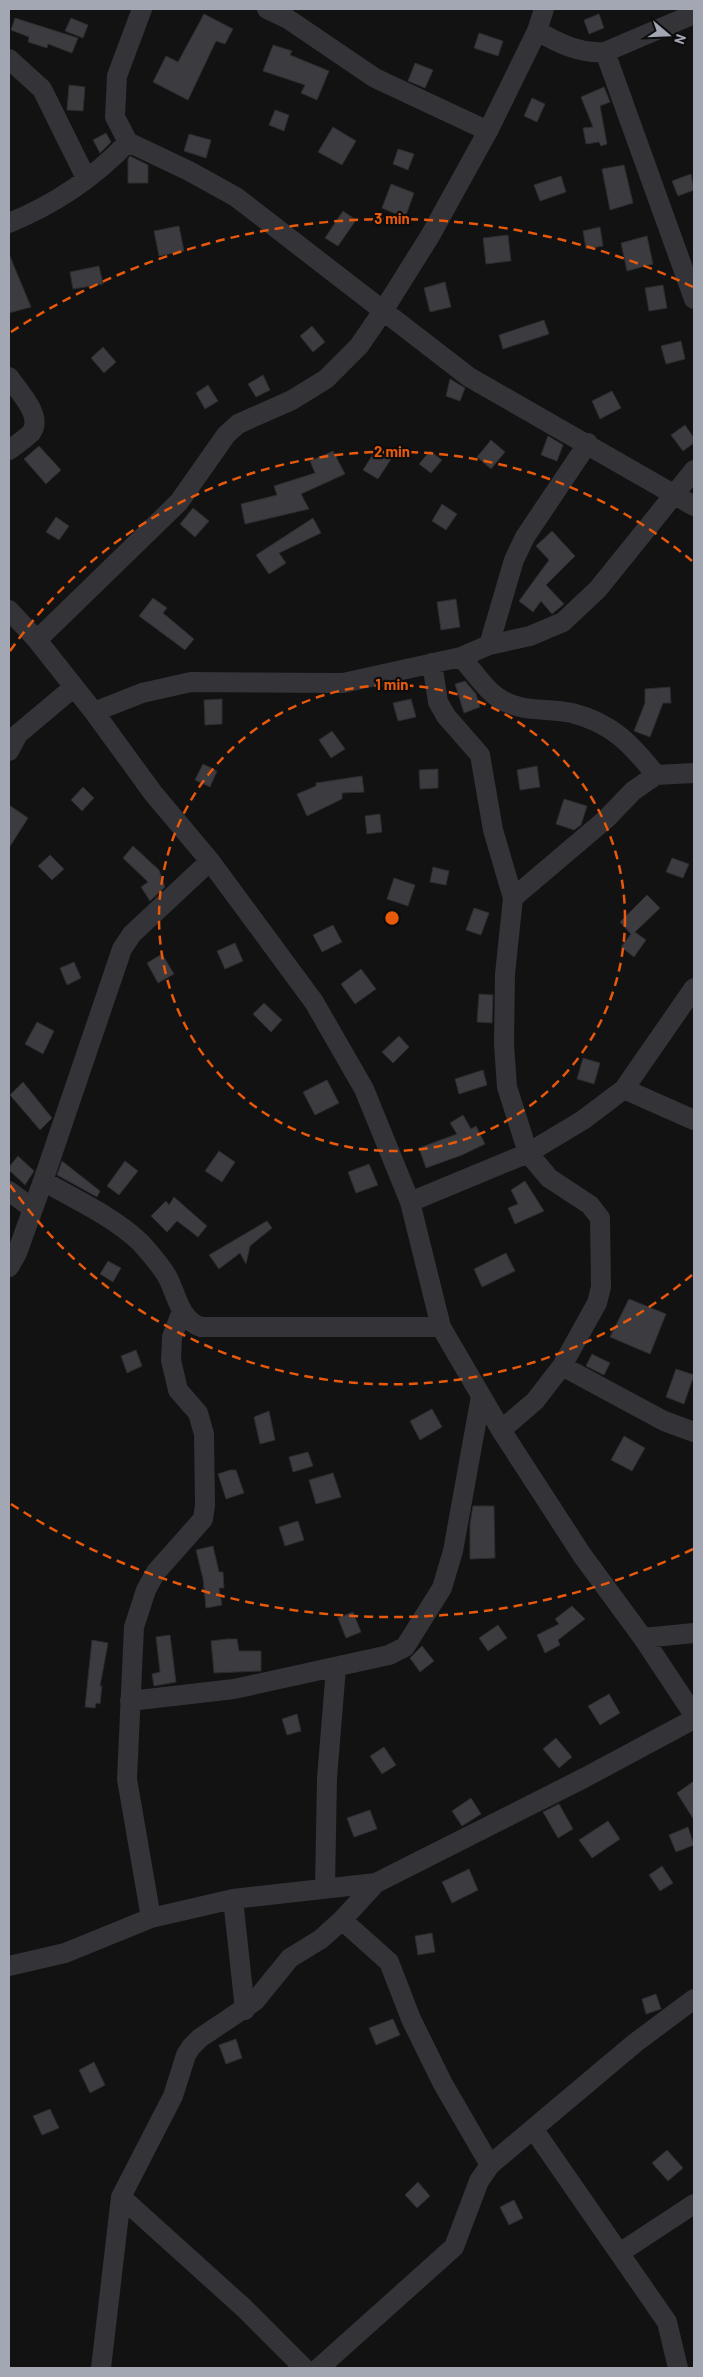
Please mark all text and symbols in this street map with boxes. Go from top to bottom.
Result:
north arrow [643,10,693,60]
text: N [671,32,690,47]
text: 3 min [374,209,410,227]
text: 2 min [374,442,410,460]
text: 1 min [376,675,408,693]
centre of rings [383,909,401,927]

